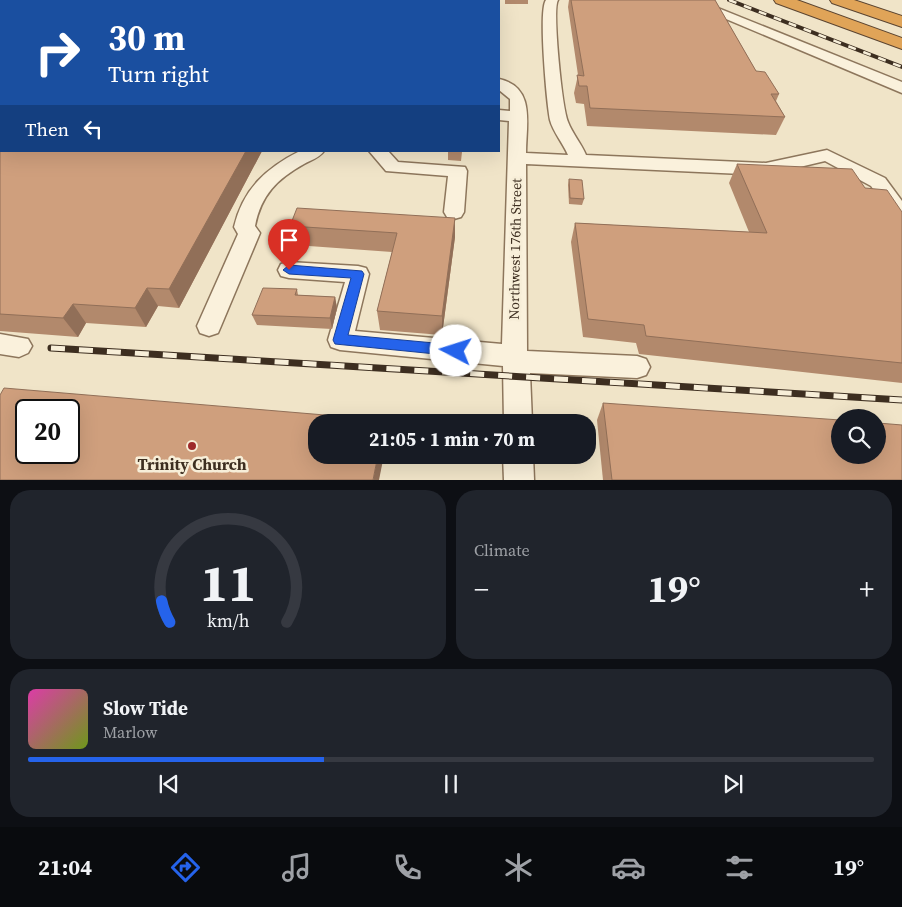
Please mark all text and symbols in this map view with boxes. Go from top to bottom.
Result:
text: 30 m [108,14,185,62]
icon: right [25,20,90,85]
text: Turn right [108,59,209,89]
icon: left [79,115,107,143]
text: Then [25,116,69,142]
street label: Northwest 176th Street [504,178,526,320]
pin [268,219,310,270]
icon: arrive [275,226,303,254]
position arrow [429,324,481,376]
speed limit sign: 20 [15,399,80,464]
map controls [831,409,886,464]
button: search [831,409,886,464]
text: 21:05 · 1 min · 70 m [369,426,535,452]
marker: Trinity Church [186,440,198,452]
place label: Trinity Church [137,453,247,475]
text: Climate [474,539,530,561]
text: 11 [200,547,256,618]
text: 19° [647,563,701,615]
text: − [474,570,489,608]
text: + [859,570,874,608]
text: km/h [207,608,250,633]
text: Slow Tide [103,695,188,721]
text: Marlow [103,721,158,743]
icon: previous [155,770,183,798]
icon: pause [437,770,465,798]
icon: next [719,770,747,798]
icon: directions [168,850,203,885]
icon: music [279,850,314,885]
icon: phone [390,850,425,885]
icon: climate [501,850,536,885]
icon: car [611,850,646,885]
icon: filters [722,850,757,885]
text: 21:04 [38,852,92,882]
text: 19° [833,852,864,882]

